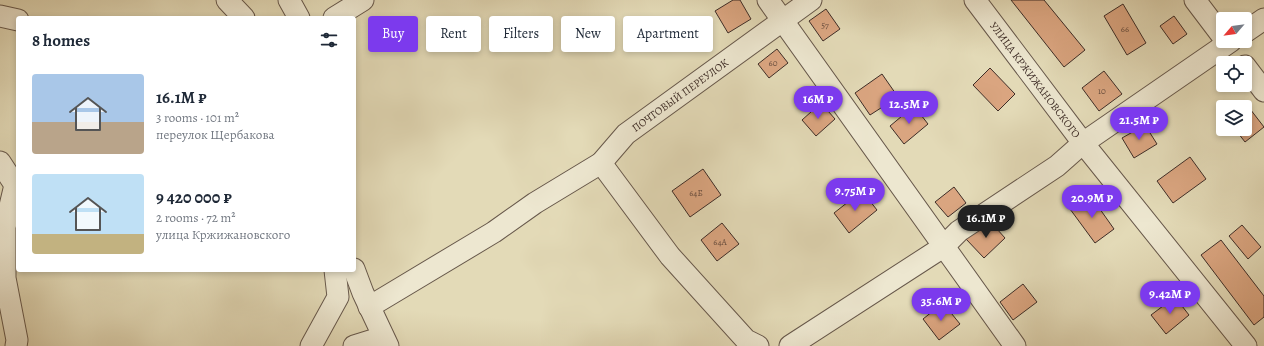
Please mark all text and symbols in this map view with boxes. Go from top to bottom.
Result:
north arrow [1216,12,1252,48]
map controls [1216,12,1252,136]
chip: Buy [368,16,418,52]
chip: Rent [426,16,481,52]
chip: Filters [489,16,553,52]
chip: New [561,16,615,52]
chip: Apartment [623,16,713,52]
house number: 57 [821,19,829,31]
street label: УЛИЦА КРЖИЖАНОВСКОГО [986,19,1084,142]
house number: 66 [1121,23,1129,35]
text: 8 homes [32,29,90,52]
icon: filters [318,29,340,51]
street label: ПОЧТОВЫЙ ПЕРЕУЛОК [629,55,732,136]
button: locate [1216,56,1252,92]
house number: 60 [769,57,778,69]
house number: 10 [1098,85,1106,97]
text: 16.1M ₽ [156,86,207,109]
pin: 16M ₽ [790,86,846,120]
icon: home [64,90,112,138]
text: 16M ₽ [803,90,833,107]
pin: 12.5M ₽ [872,91,946,125]
text: 12.5M ₽ [889,95,929,112]
button: layers [1216,100,1252,136]
pin: 21.5M ₽ [1102,107,1176,141]
text: 3 rooms · 101 m² [156,109,239,126]
text: 21.5M ₽ [1119,111,1159,128]
text: переулок Щербакова [156,126,275,143]
pin: 9.75M ₽ [818,178,892,212]
text: 9.75M ₽ [835,182,875,199]
pin: 20.9M ₽ [1055,185,1129,219]
text: 9 420 000 ₽ [156,186,232,209]
house number: 64Б [689,187,703,199]
text: 20.9M ₽ [1071,189,1113,206]
icon: home [64,190,112,238]
pin: 16.1M ₽ [949,205,1023,239]
text: 2 rooms · 72 m² [156,209,236,226]
text: 16.1M ₽ [967,209,1005,226]
text: улица Кржижановского [156,226,290,243]
house number: 64А [713,236,727,248]
pin: 9.42M ₽ [1133,281,1207,315]
text: 9.42M ₽ [1149,285,1191,302]
pin: 35.6M ₽ [904,288,978,322]
text: 35.6M ₽ [921,292,961,309]

